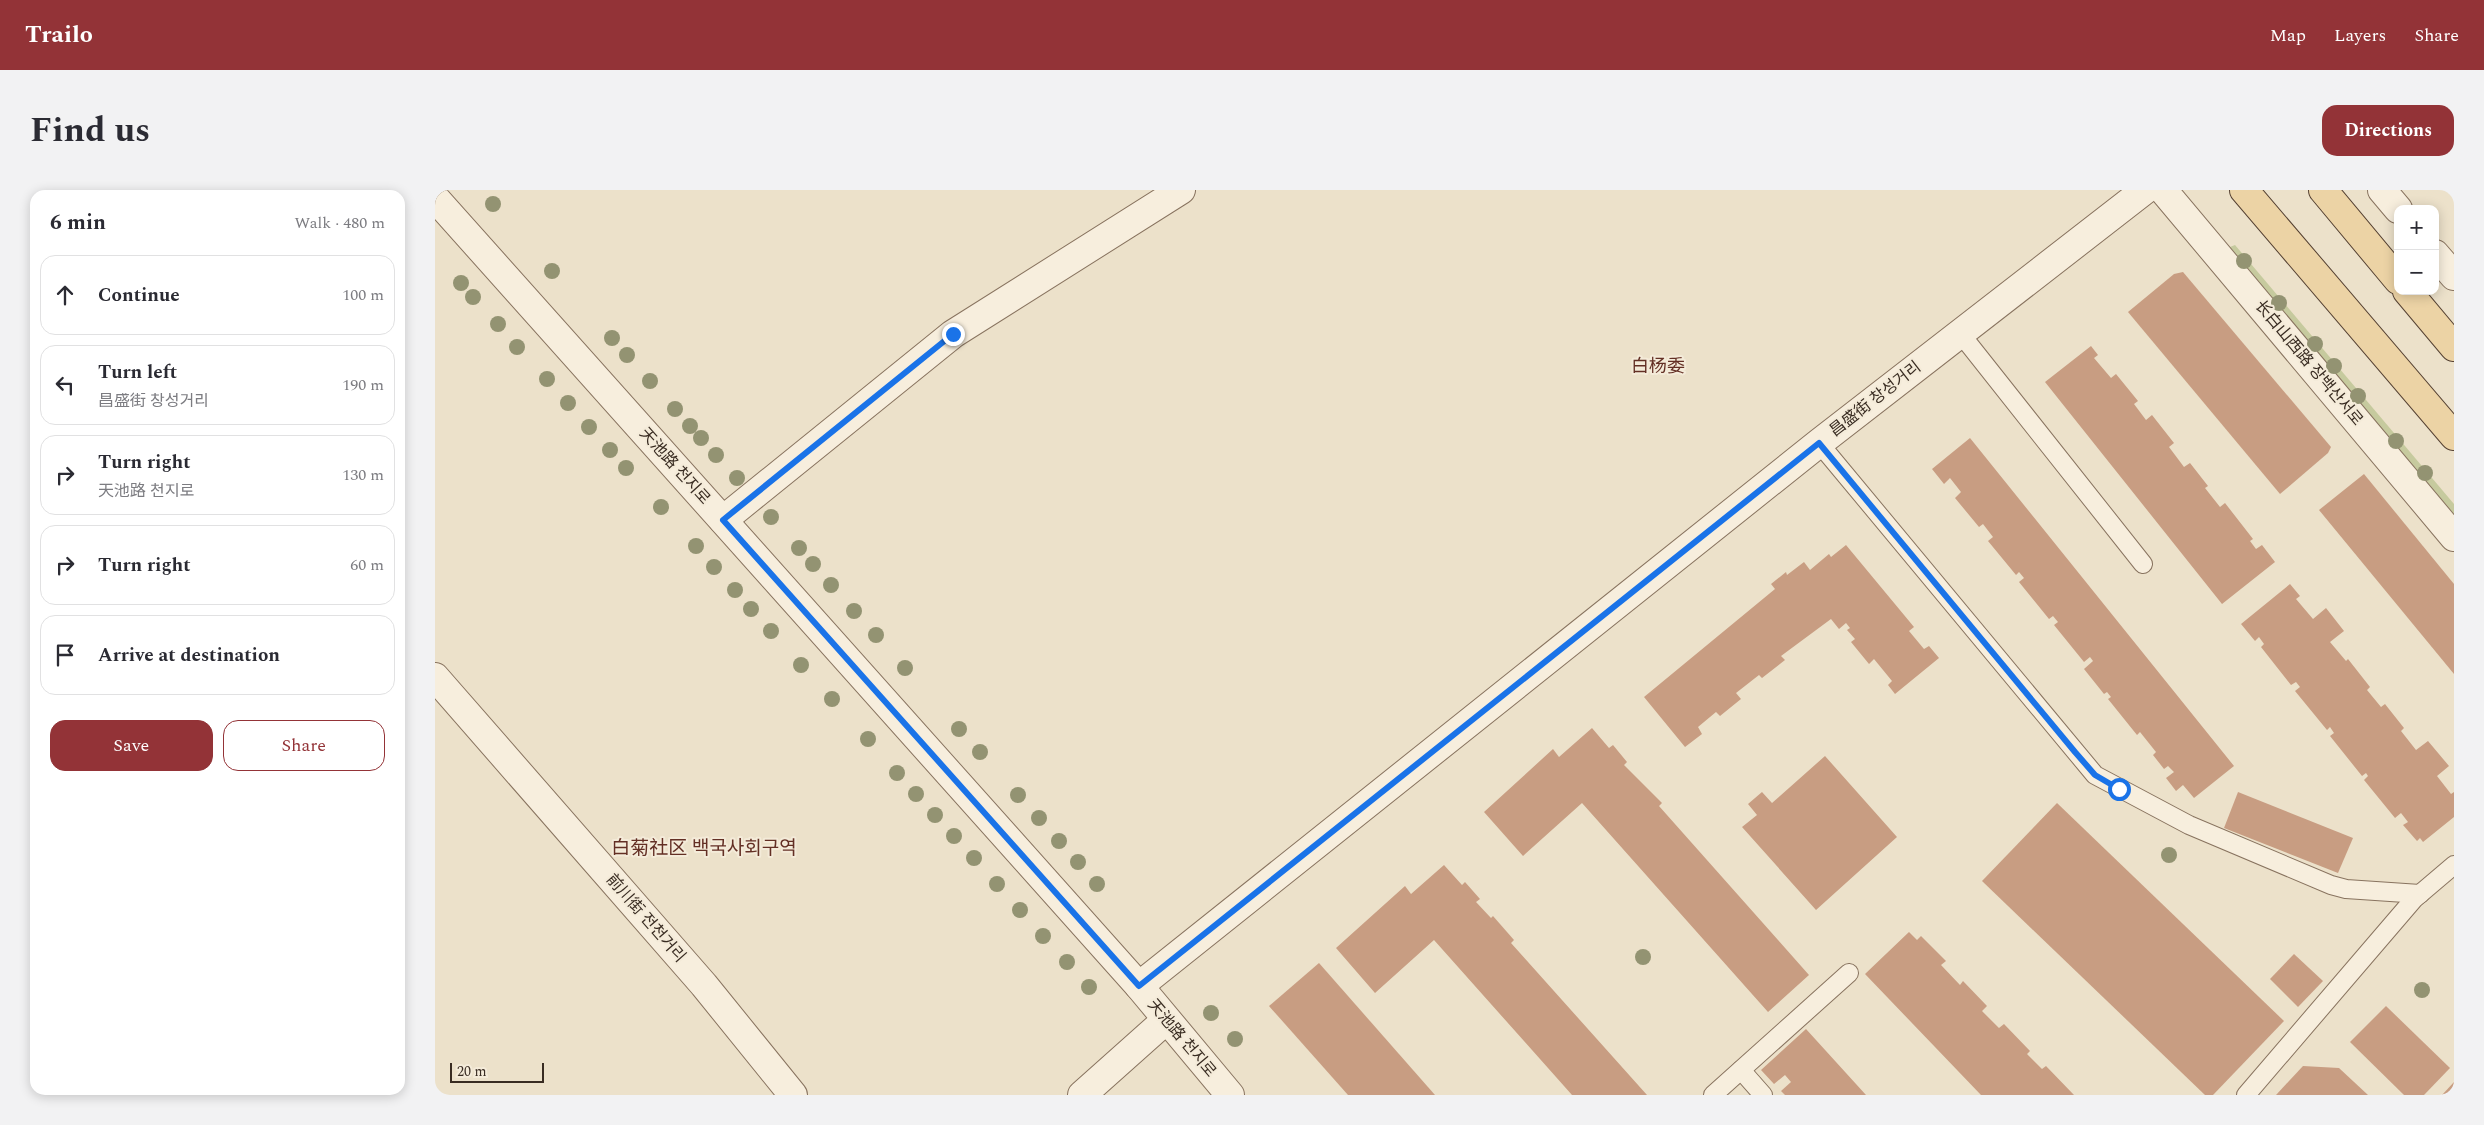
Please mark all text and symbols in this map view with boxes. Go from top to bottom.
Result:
text: Trailo [25,17,93,53]
text: Map [2270,22,2306,49]
text: Layers [2334,22,2386,49]
text: Share [2414,22,2459,49]
text: Find us [30,104,150,157]
button: Directions [2322,105,2454,156]
map controls [2394,205,2439,295]
button: + [2394,205,2439,250]
text: 6 min [50,207,106,239]
text: Walk · 480 m [294,211,385,235]
button: − [2394,250,2439,295]
icon: ahead [51,281,79,309]
text: Continue [98,281,180,310]
text: 100 m [342,283,384,307]
street label: 长白山西路 장백산서로 [2249,295,2369,431]
route end [942,323,965,346]
district label: 白杨委 [1631,353,1685,380]
street label: 昌盛街 창성거리 [1824,355,1926,443]
text: Turn left [98,358,177,387]
icon: left [51,371,79,399]
text: 190 m [342,373,384,397]
text: 昌盛街 창성거리 [98,389,209,413]
street label: 天池路 천지로 [634,422,716,510]
text: Turn right [98,448,191,477]
icon: right [51,461,79,489]
text: 130 m [342,463,384,487]
text: 天池路 천지로 [98,479,194,503]
icon: right [51,551,79,579]
text: Turn right [98,551,191,580]
text: 60 m [350,553,384,577]
icon: arrive [51,641,79,669]
text: Arrive at destination [98,641,280,670]
button: Save [50,720,213,771]
button: Share [223,720,385,771]
route start [2108,778,2131,801]
district label: 白菊社区 백국사회구역 [611,834,797,863]
street label: 前川街 전천거리 [601,868,691,968]
street label: 天池路 천지로 [1142,993,1222,1083]
scale bar [450,1060,544,1083]
text: 20 m [457,1061,487,1082]

